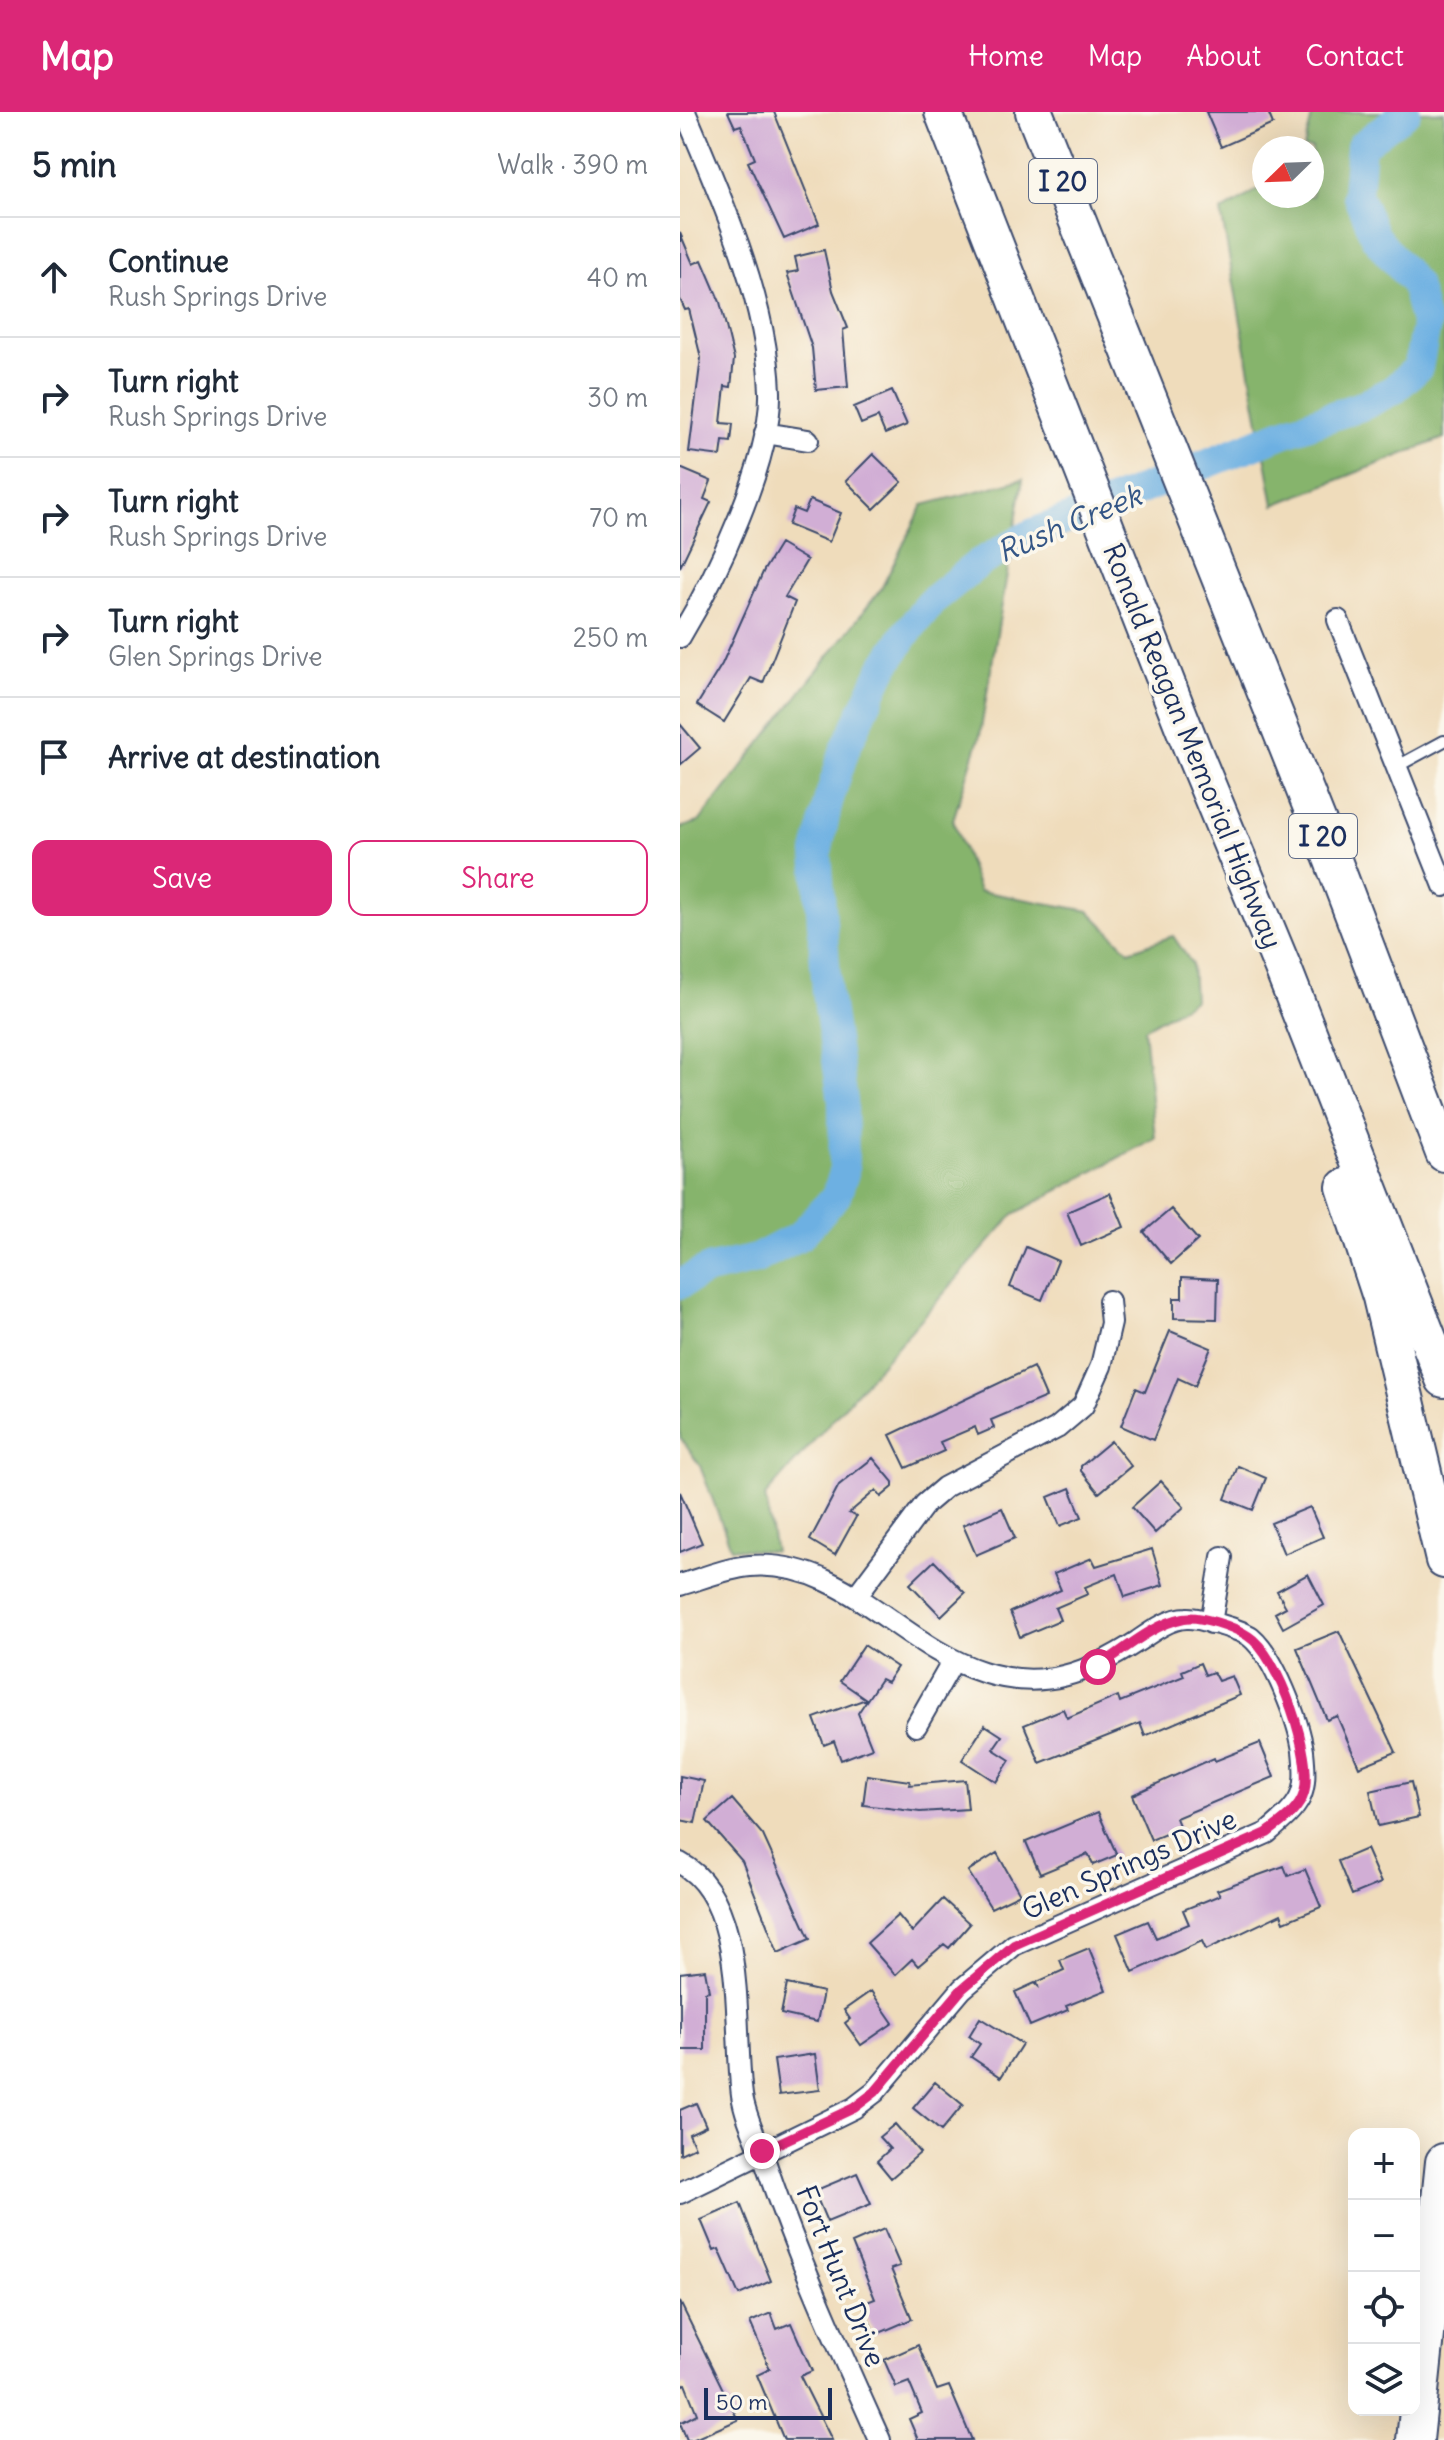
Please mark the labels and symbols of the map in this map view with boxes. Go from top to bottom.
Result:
north arrow [1252,136,1324,208]
road number: I 20 [1029,159,1097,203]
water label: Rush Creek [991,475,1148,570]
street label: Ronald Reagan Memorial Highway [1095,538,1291,954]
road number: I 20 [1289,814,1357,858]
route start [1080,1649,1116,1685]
street label: Glen Springs Drive [1016,1801,1242,1927]
route end [744,2133,780,2169]
street label: Fort Hunt Drive [788,2180,894,2372]
scale bar [704,2384,832,2420]

